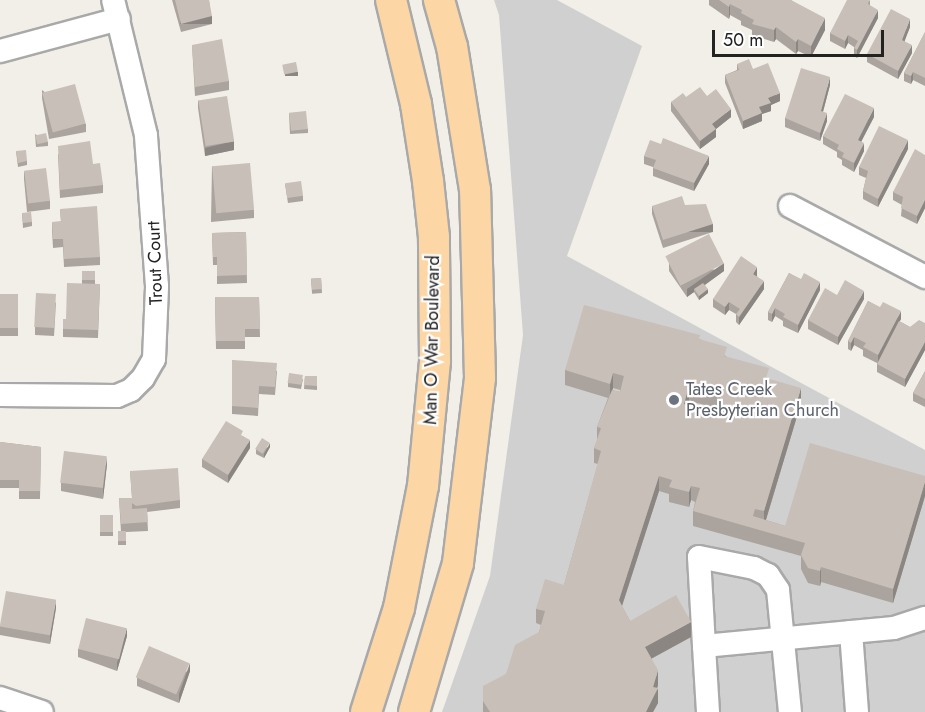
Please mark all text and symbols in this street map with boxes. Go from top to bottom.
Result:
scale bar [715,18,888,56]
text: 50 m [723,27,763,53]
street label: Trout Court [143,221,167,305]
street label: Man O War Boulevard [420,255,444,425]
place label: Tates Creek Presbyterian Church [686,379,839,422]
marker: Tates Creek Presbyterian Church [667,393,681,407]

